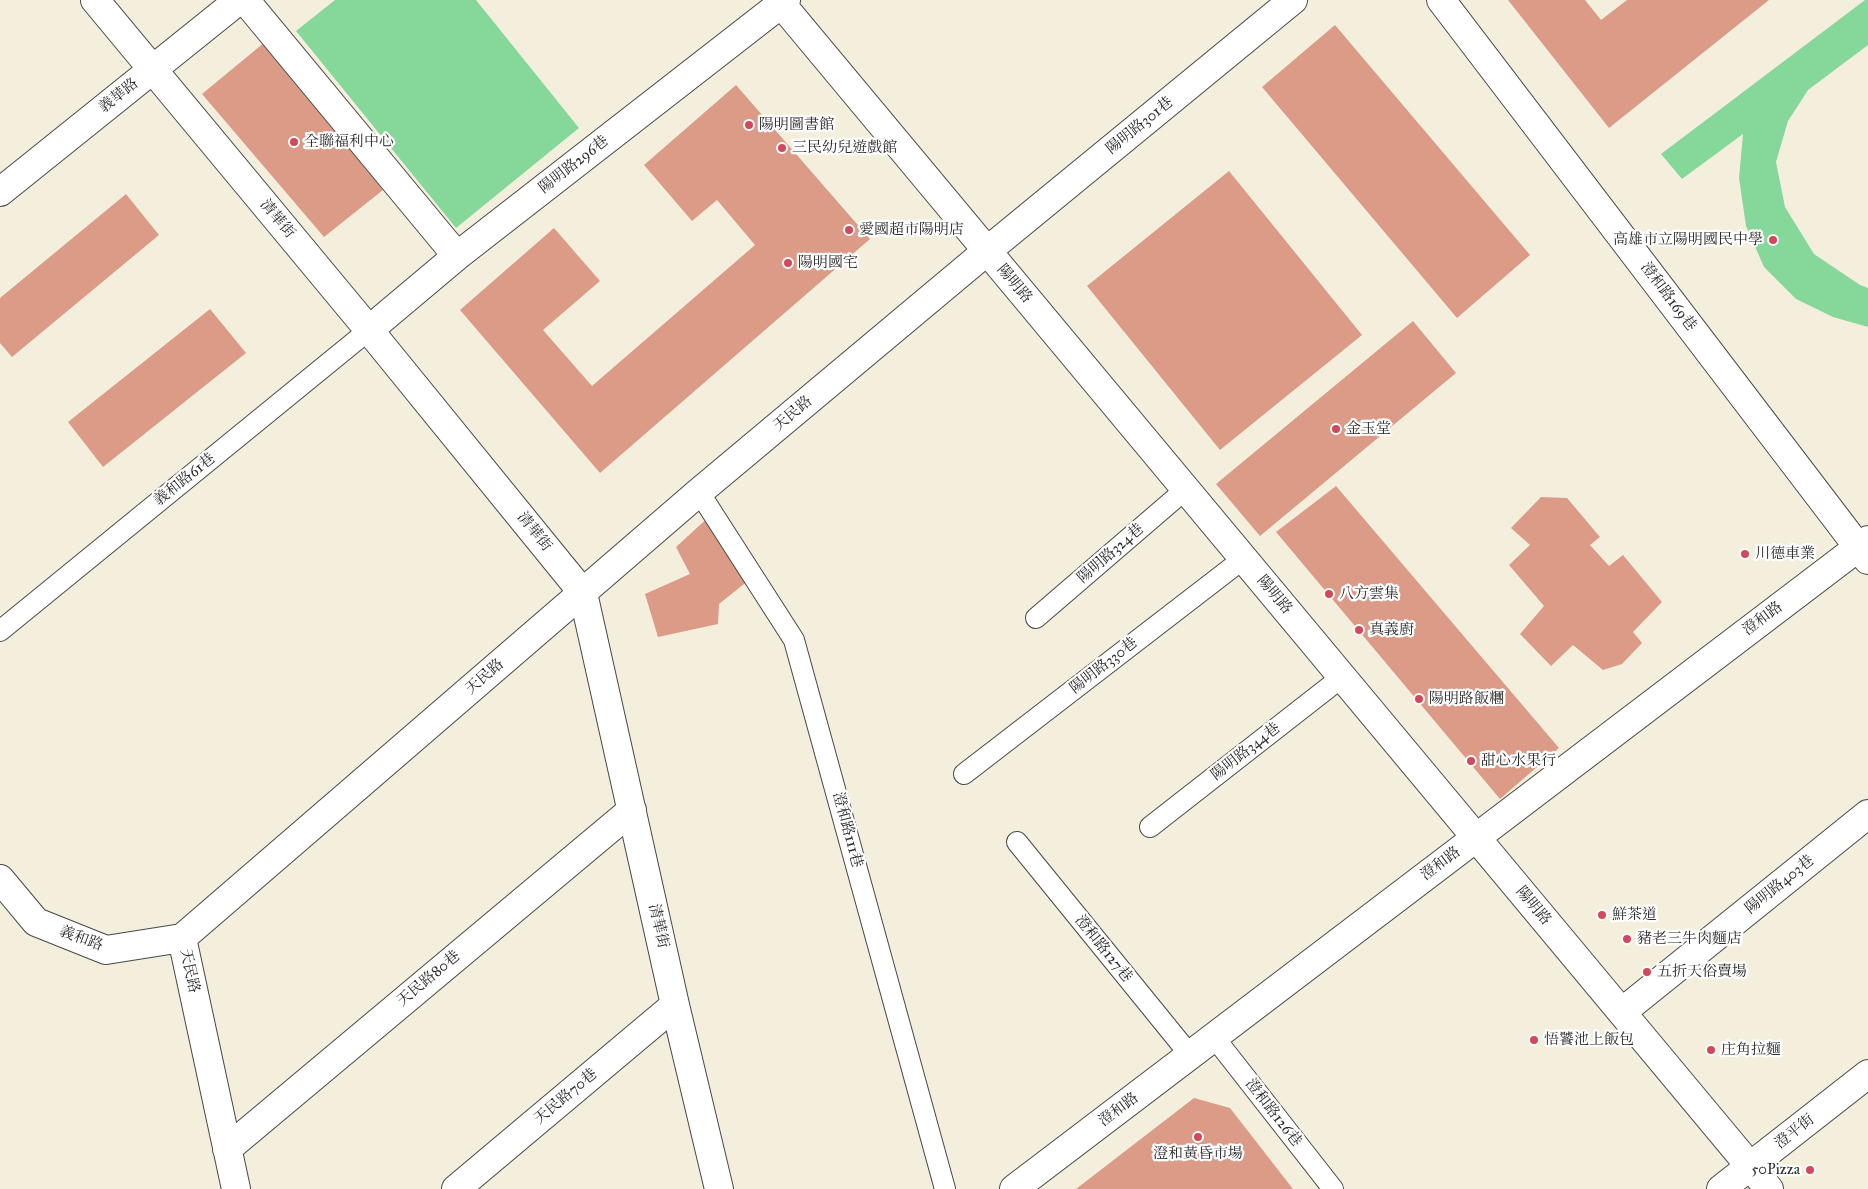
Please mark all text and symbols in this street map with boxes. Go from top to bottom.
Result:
street label: 義華路 [96,75,142,117]
street label: 陽明路301巷 [1103,94,1177,158]
place label: 陽明圖書館 [759,116,834,134]
marker: 陽明圖書館 [743,119,755,131]
street label: 陽明路296巷 [536,132,612,198]
place label: 全聯福利中心 [304,133,394,151]
marker: 全聯福利中心 [288,136,300,148]
place label: 三民幼兒遊戲館 [792,139,897,157]
marker: 三民幼兒遊戲館 [776,142,788,154]
street label: 清華街 [256,196,298,242]
place label: 愛國超市陽明店 [859,221,964,239]
marker: 愛國超市陽明店 [843,224,855,236]
place label: 高雄市立陽明國民中學 [1613,231,1763,249]
marker: 高雄市立陽明國民中學 [1767,234,1779,246]
place label: 陽明國宅 [798,254,858,272]
marker: 陽明國宅 [782,257,794,269]
street label: 澄和路169巷 [1636,259,1700,335]
street label: 陽明路 [993,261,1035,307]
street label: 天民路 [770,393,816,435]
place label: 金玉堂 [1346,420,1391,438]
marker: 金玉堂 [1330,423,1342,435]
street label: 義和路61巷 [151,450,219,510]
street label: 清華街 [513,509,555,555]
street label: 陽明路324巷 [1074,520,1148,588]
place label: 川德車業 [1755,545,1815,563]
marker: 川德車業 [1739,548,1751,560]
street label: 陽明路 [1253,572,1295,618]
place label: 八方雲集 [1339,585,1399,603]
marker: 八方雲集 [1323,588,1335,600]
street label: 澄和路 [1740,598,1786,640]
place label: 真義廚 [1369,621,1414,639]
marker: 真義廚 [1353,624,1365,636]
street label: 陽明路330巷 [1067,634,1141,698]
street label: 天民路 [462,655,508,699]
place label: 陽明路飯糰 [1429,690,1504,708]
marker: 陽明路飯糰 [1413,693,1425,705]
street label: 陽明路344巷 [1208,719,1284,785]
place label: 甜心水果行 [1481,752,1556,770]
marker: 甜心水果行 [1465,755,1477,767]
street label: 澄和路111巷 [828,790,866,870]
street label: 澄和路 [1418,843,1464,885]
street label: 陽明路403巷 [1742,852,1818,918]
street label: 陽明路 [1512,883,1554,929]
street label: 清華街 [644,902,672,950]
place label: 鮮茶道 [1612,906,1657,924]
marker: 鮮茶道 [1596,909,1608,921]
street label: 澄和路127巷 [1071,912,1135,986]
street label: 義和路 [57,923,105,955]
place label: 豬老三牛肉麵店 [1637,930,1742,948]
marker: 豬老三牛肉麵店 [1621,933,1633,945]
street label: 天民路 [176,947,202,995]
street label: 天民路80巷 [394,947,464,1011]
place label: 五折天俗賣場 [1657,963,1747,981]
marker: 五折天俗賣場 [1641,966,1653,978]
place label: 悟饕池上飯包 [1544,1031,1634,1049]
marker: 悟饕池上飯包 [1528,1034,1540,1046]
place label: 庄角拉麵 [1721,1041,1781,1059]
marker: 庄角拉麵 [1705,1044,1717,1056]
street label: 天民路70巷 [531,1065,601,1129]
street label: 澄和路126巷 [1241,1076,1305,1150]
street label: 澄和路 [1096,1089,1142,1131]
street label: 澄平街 [1772,1111,1818,1153]
marker: 澄和黃昏市場 [1192,1131,1204,1143]
place label: 澄和黃昏市場 [1153,1145,1243,1163]
place label: 50Pizza [1751,1161,1800,1179]
marker: 50Pizza [1804,1164,1816,1176]

